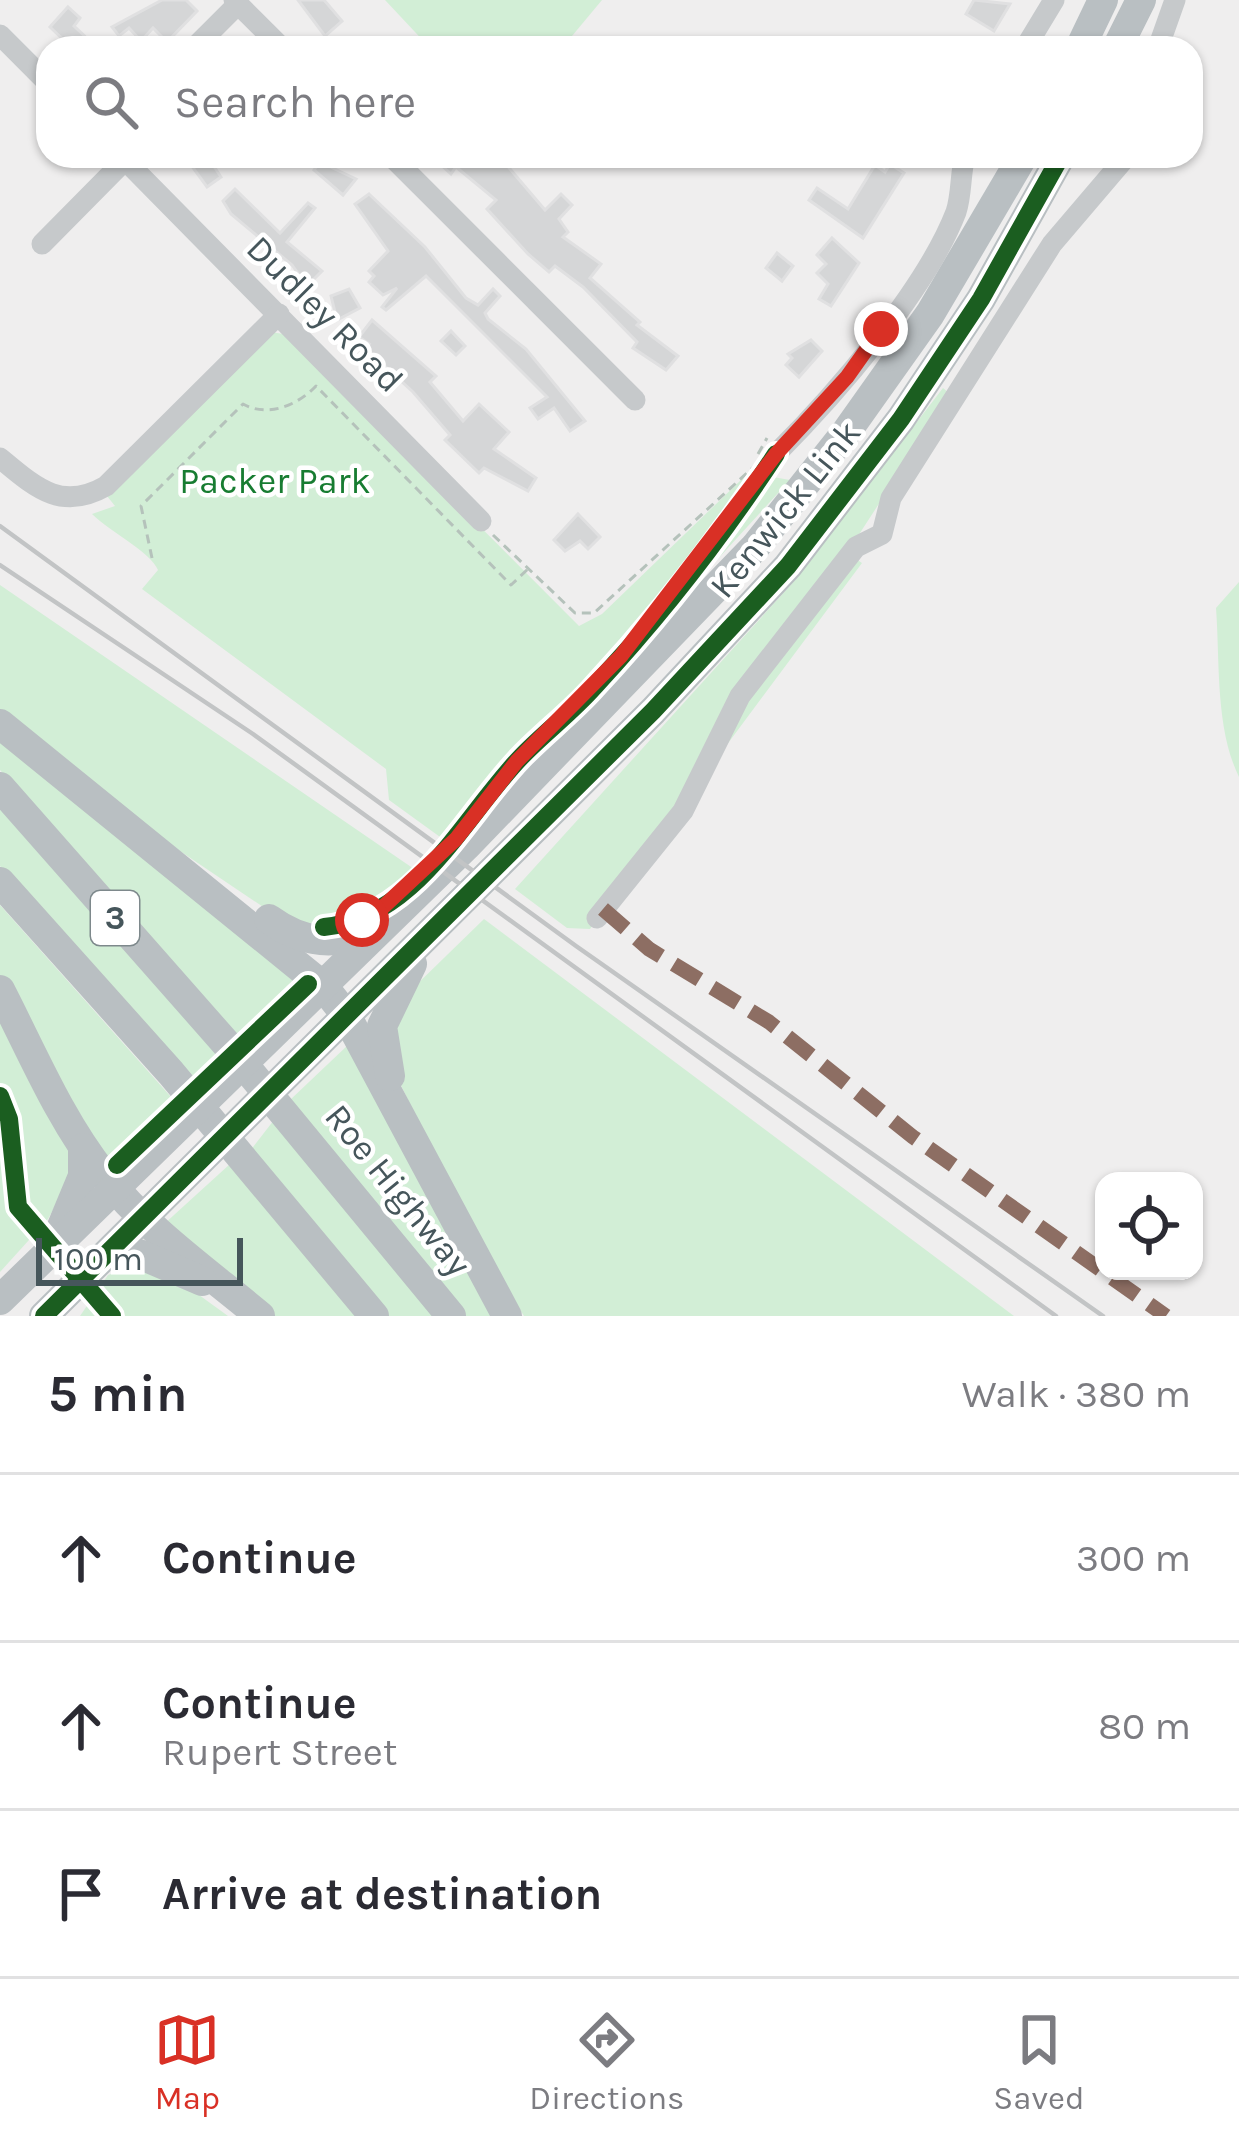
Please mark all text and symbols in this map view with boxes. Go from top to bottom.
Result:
search box [36,36,1203,168]
icon: search [78,69,144,135]
text: Search here [174,76,416,128]
street label: Dudley Road [238,227,412,401]
route end [854,302,908,356]
street label: Kenwick Link [701,412,869,606]
park label: Packer Park [179,460,371,502]
road number: 3 [91,891,139,945]
route start [335,893,389,947]
street label: Roe Highway [316,1096,480,1284]
map controls [1095,1172,1203,1280]
button: locate [1095,1172,1203,1280]
scale bar [36,1232,243,1285]
text: 100 m [54,1240,143,1278]
text: 5 min [48,1364,188,1424]
text: Walk · 380 m [962,1371,1191,1417]
icon: ahead [48,1525,114,1591]
text: Continue [162,1532,357,1584]
text: 300 m [1076,1535,1191,1581]
text: Continue [162,1677,357,1729]
icon: ahead [48,1693,114,1759]
text: 80 m [1098,1703,1191,1749]
text: Rupert Street [162,1729,397,1775]
icon: arrive [48,1861,114,1927]
text: Arrive at destination [162,1868,602,1920]
tab: Map [154,2007,220,2117]
tab: Directions [529,2007,684,2117]
tab: Saved [993,2007,1085,2117]

